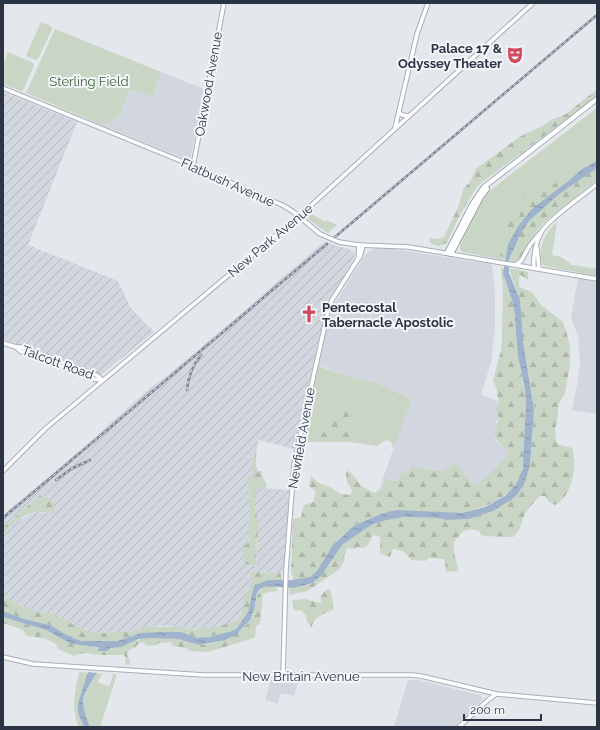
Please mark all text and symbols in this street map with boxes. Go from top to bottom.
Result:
street label: Oakwood Avenue [192,30,225,138]
place label: Palace 17 & Odyssey Theater [398,41,503,71]
theatre icon: Palace 17 & Odyssey Theater [505,45,525,65]
park label: Sterling Field [49,74,129,89]
street label: Flatbush Avenue [179,155,277,210]
street label: New Park Avenue [225,200,316,280]
place label: Pentecostal Tabernacle Apostolic [322,300,454,330]
church icon: Pentecostal Tabernacle Apostolic [299,304,319,324]
street label: Talcott Road [20,343,96,382]
street label: Newfield Avenue [285,386,318,490]
street label: New Britain Avenue [242,669,360,684]
scale bar [464,696,541,722]
text: 200 m [470,703,505,717]

